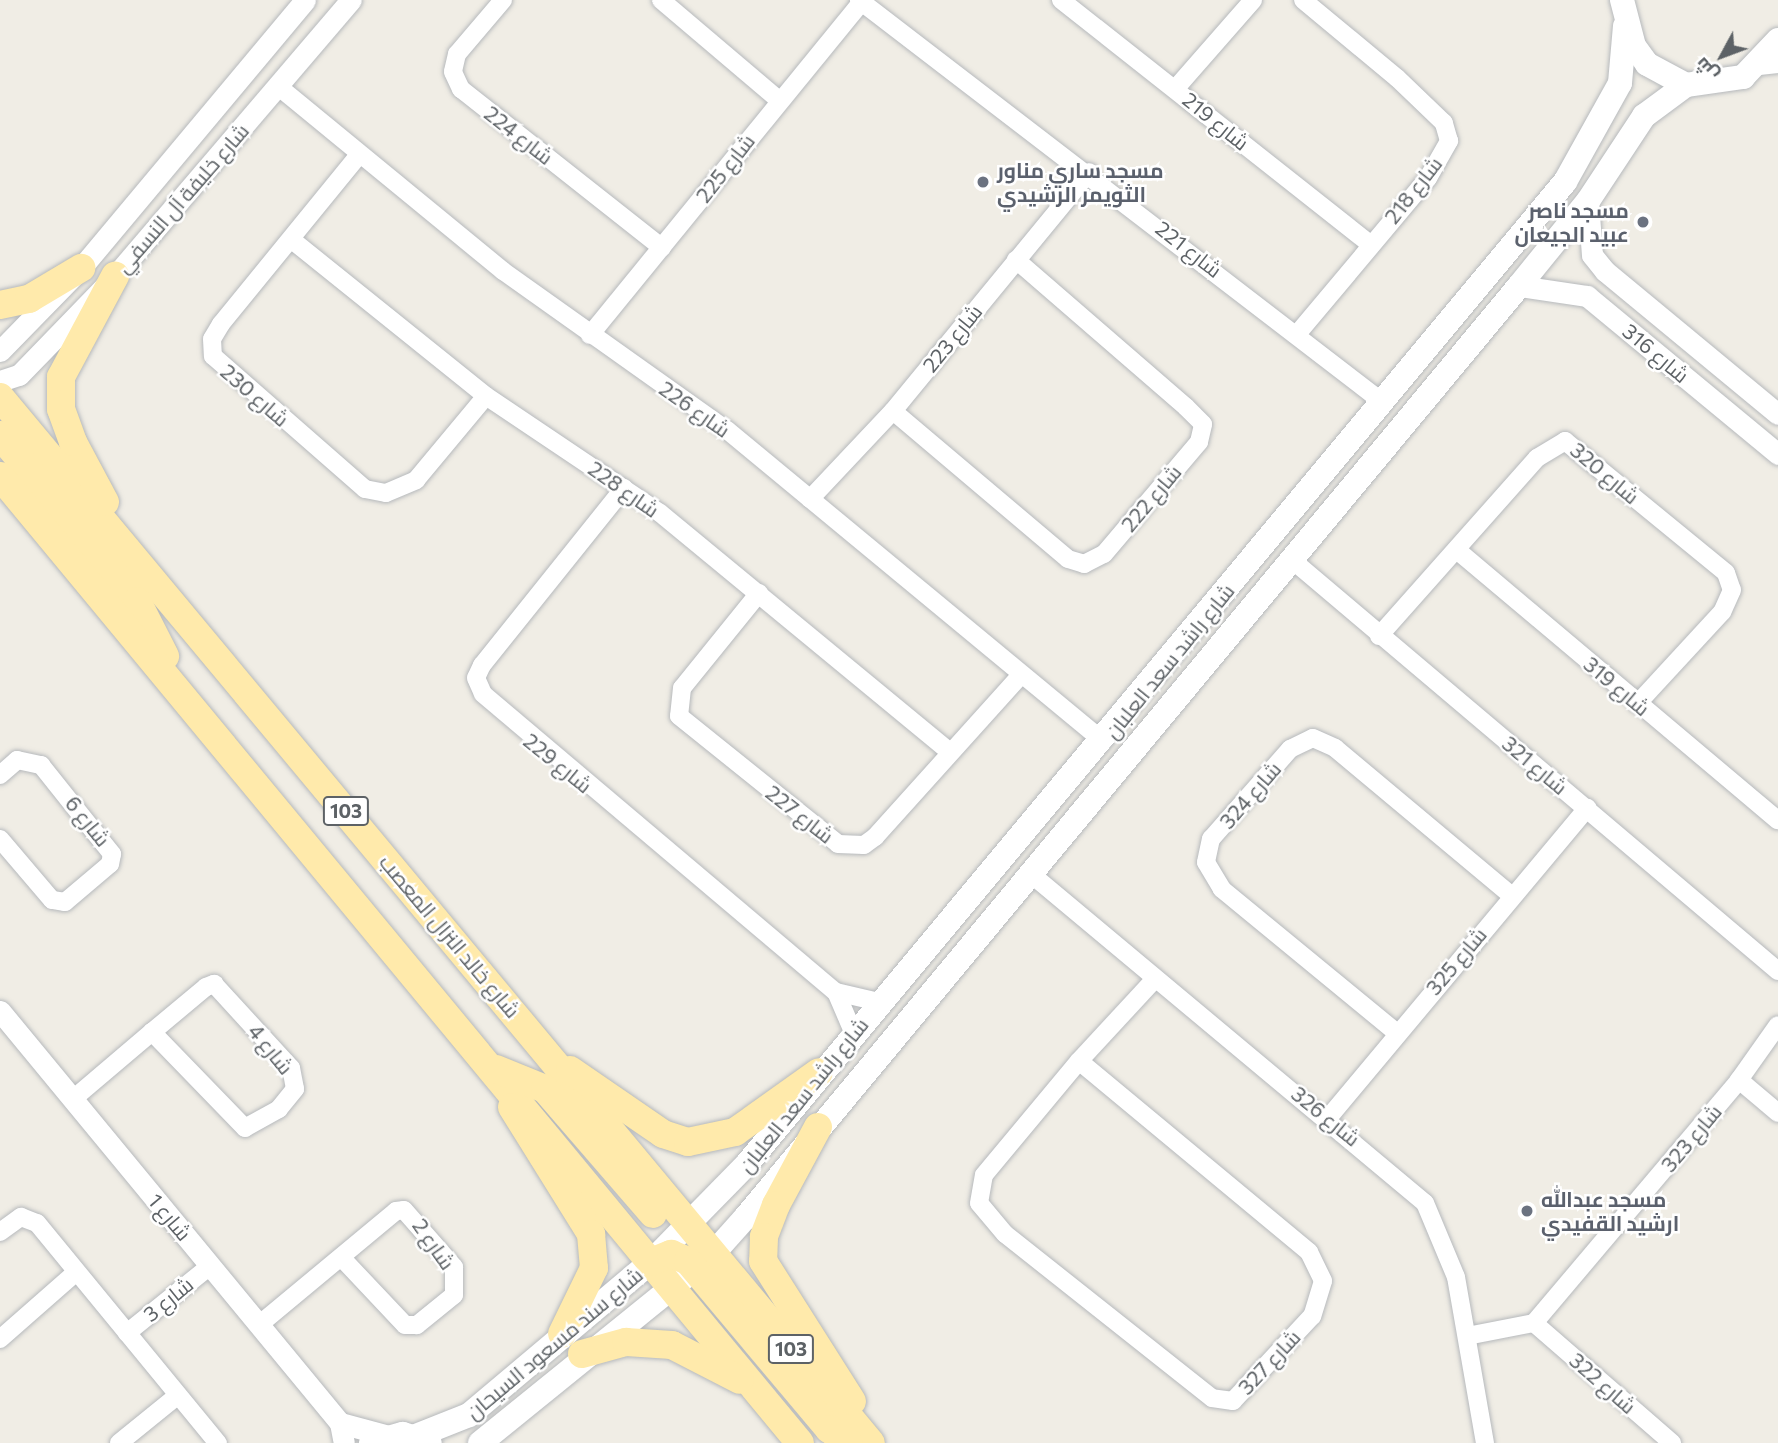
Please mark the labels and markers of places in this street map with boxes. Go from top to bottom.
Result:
place label: مسجد ساري مناور الثويمر الرشيدي [997,157,1164,207]
marker: مسجد ساري مناور الثويمر الرشيدي [975,174,991,190]
place label: مسجد ناصر عبيد الجيعان [1514,197,1629,247]
marker: مسجد ناصر عبيد الجيعان [1635,214,1651,230]
place label: مسجد عبدالله ارشيد القفيدي [1541,1186,1679,1236]
marker: مسجد عبدالله ارشيد القفيدي [1519,1203,1535,1219]

